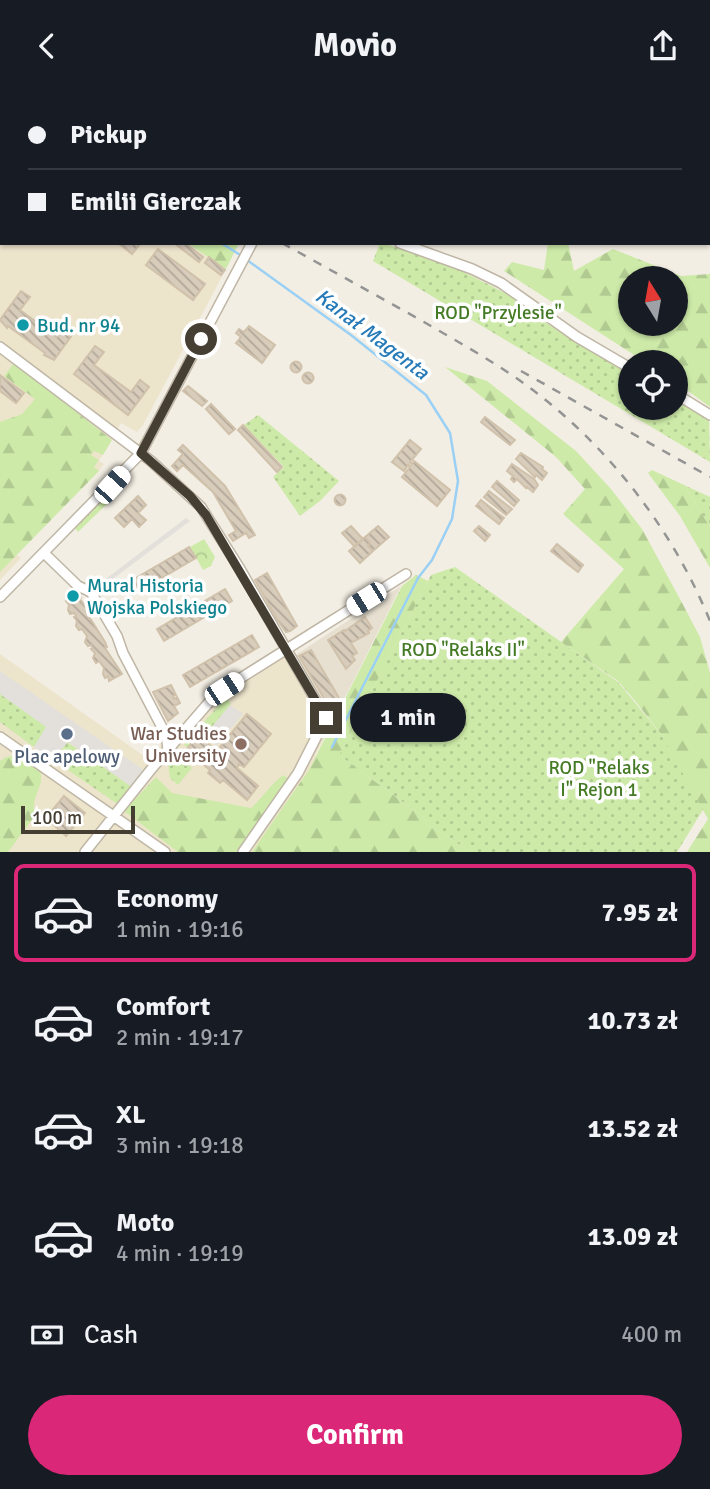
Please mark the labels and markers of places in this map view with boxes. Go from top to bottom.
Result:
place label: Bud. nr 94 [37,314,120,338]
marker: Bud. nr 94 [15,317,31,333]
place label: Mural Historia Wojska Polskiego [87,574,227,620]
marker: Mural Historia Wojska Polskiego [65,588,81,604]
place label: War Studies University [130,722,227,768]
marker: Plac apelowy [59,726,75,742]
marker: War Studies University [233,736,249,752]
place label: Plac apelowy [14,745,120,769]

